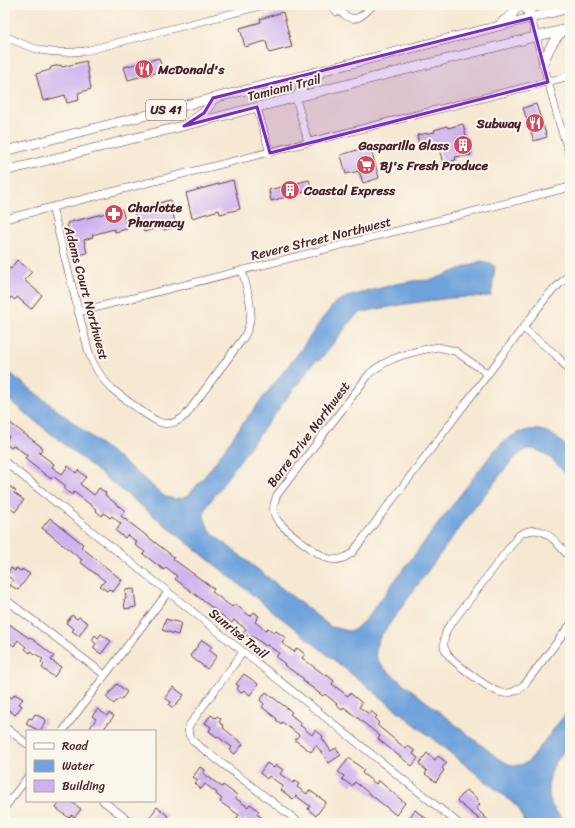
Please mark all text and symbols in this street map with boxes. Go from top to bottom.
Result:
restaurant icon: McDonald's [133,58,155,80]
place label: McDonald's [157,58,225,81]
street label: Tamiami Trail [245,67,324,108]
road number: US 41 [146,100,186,120]
place label: Subway [476,112,521,135]
restaurant icon: Subway [524,112,546,134]
place label: Gasparilla Glass [357,134,450,157]
building icon: Gasparilla Glass [452,134,474,156]
supermarket icon: Bj's Fresh Produce [355,154,377,176]
place label: Bj's Fresh Produce [380,154,489,177]
building icon: Coastal Express [279,179,301,201]
place label: Coastal Express [303,179,396,202]
place label: Charlotte Pharmacy [127,196,186,234]
pharmacy icon: Charlotte Pharmacy [103,203,125,225]
street label: Revere Street Northwest [248,210,394,267]
street label: Adams Court Northwest [57,223,116,363]
street label: Barre Drive Northwest [261,376,356,492]
street label: Sunrise Trail [204,602,274,665]
legend [26,730,156,802]
text: Road [62,735,89,757]
text: Water [62,755,95,777]
text: Building [62,775,105,797]

